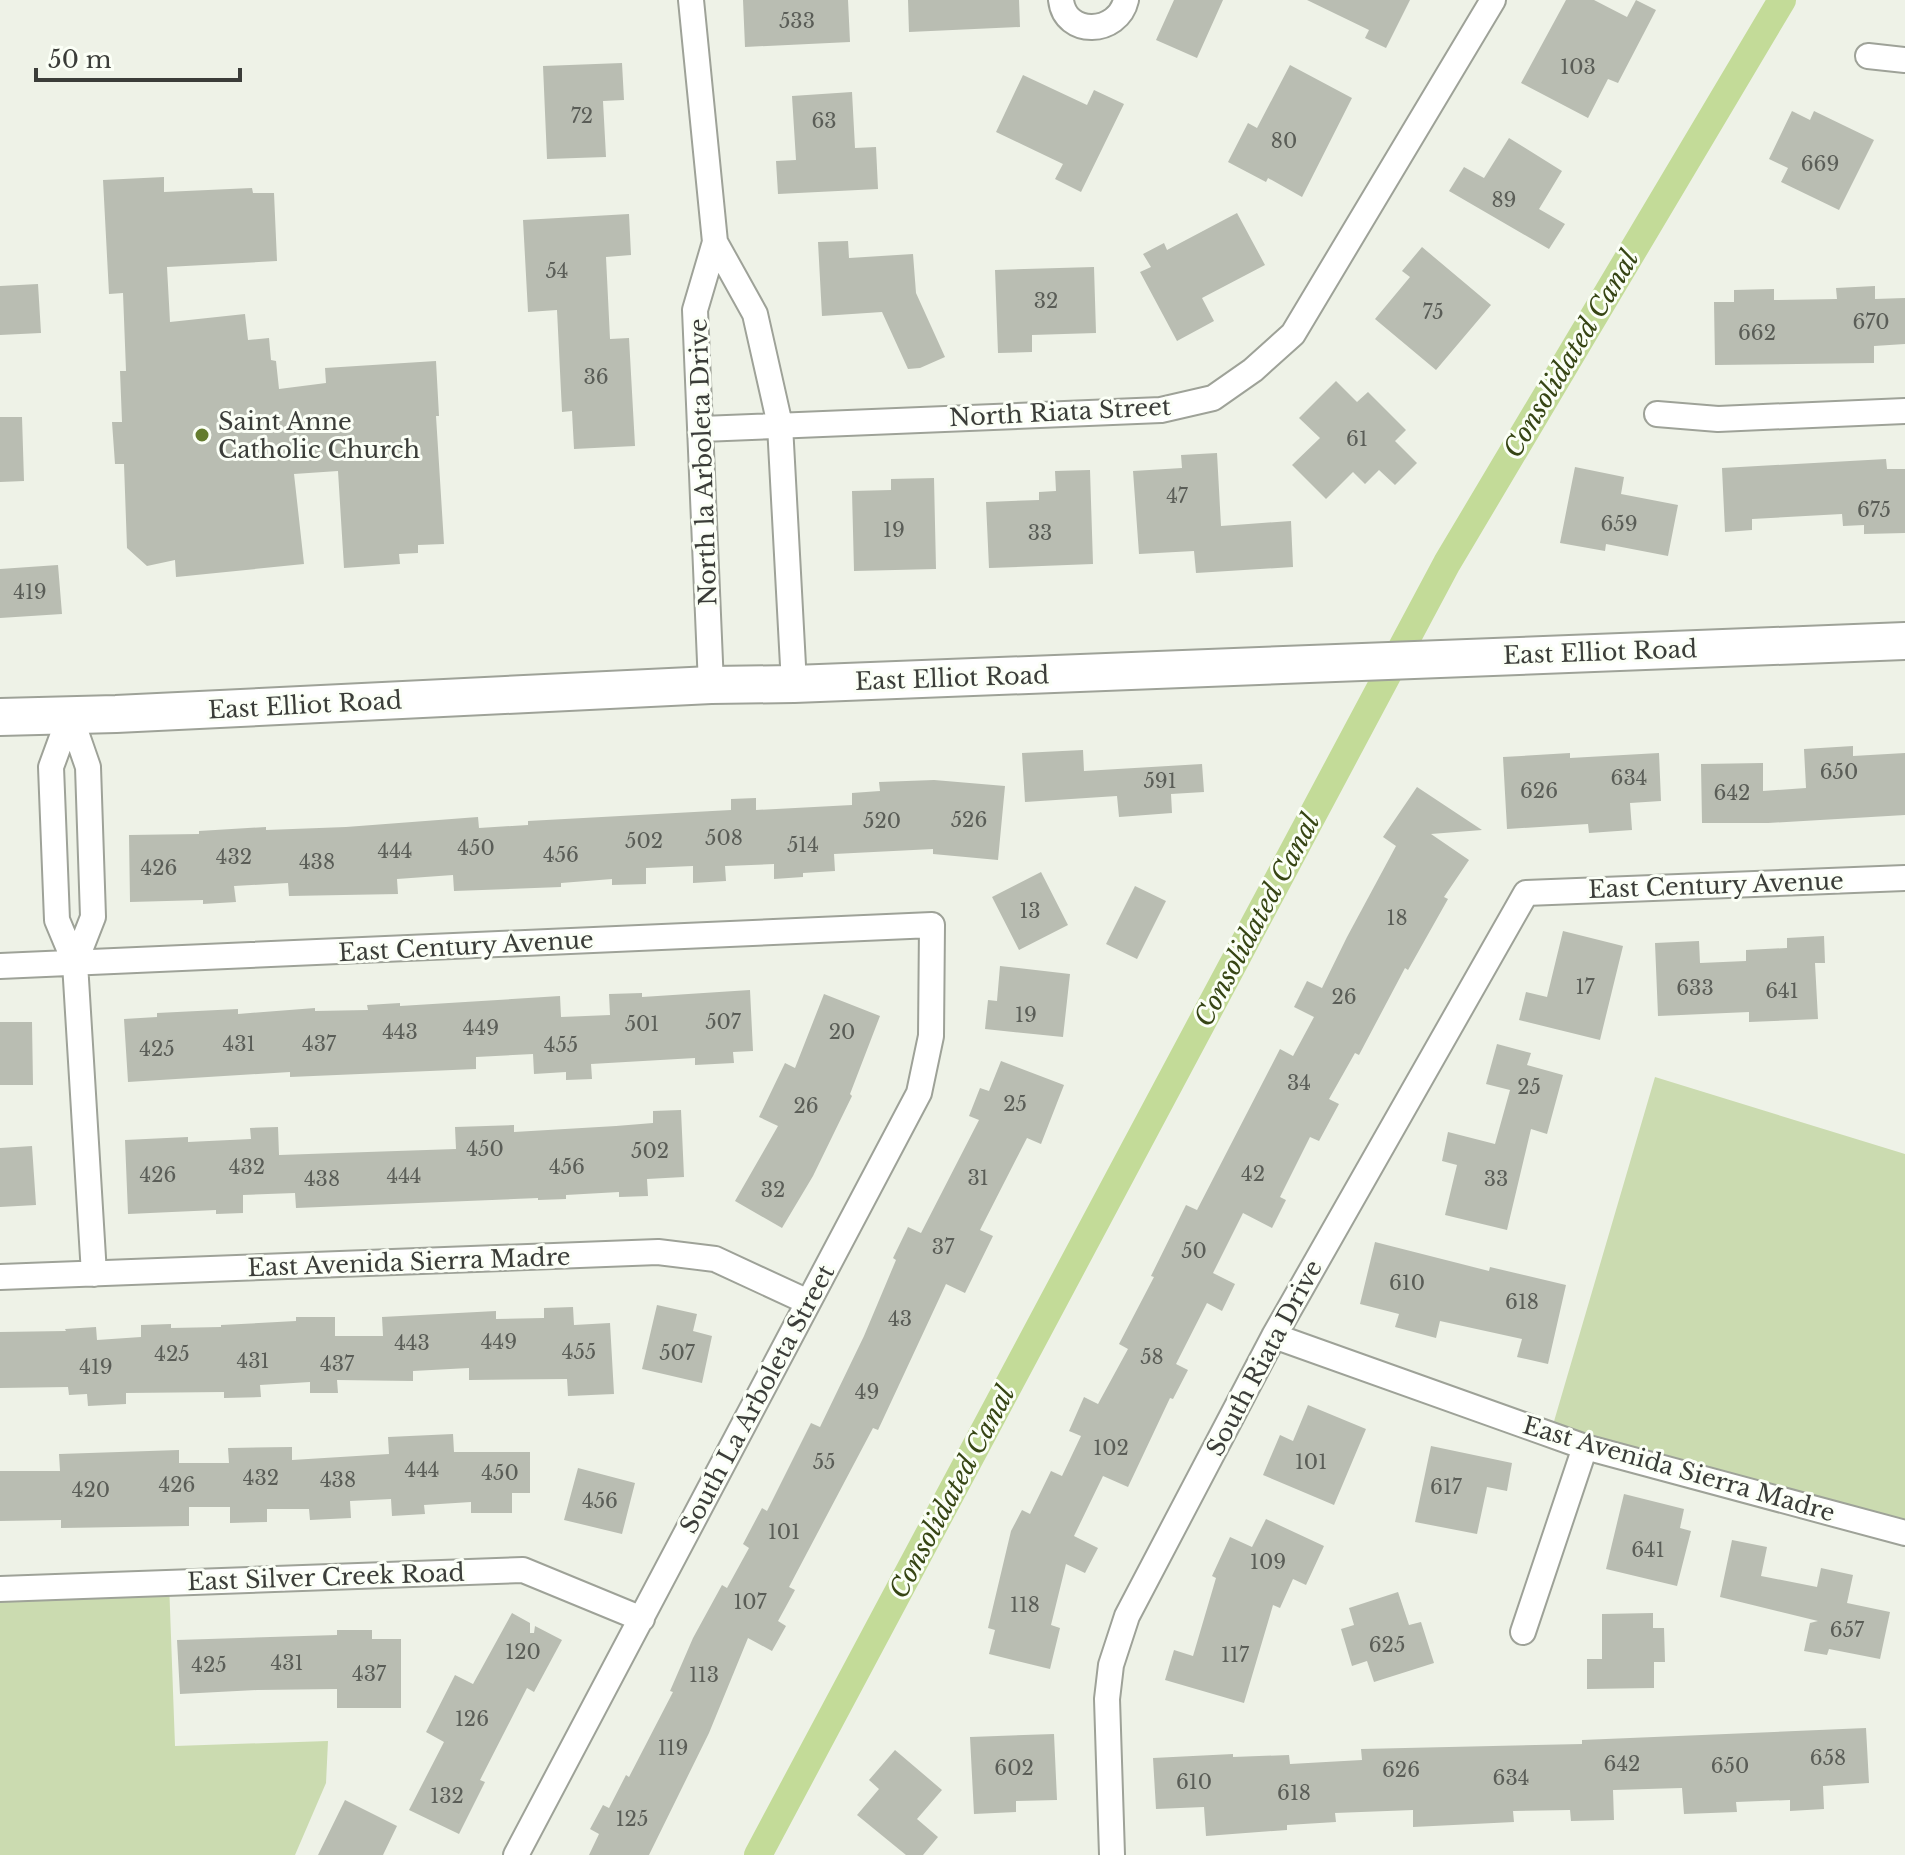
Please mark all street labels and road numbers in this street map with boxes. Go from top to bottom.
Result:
street label: North la Arboleta Drive [683,318,723,606]
street label: North Riata Street [948,392,1172,432]
street label: East Elliot Road [1502,634,1698,670]
street label: East Elliot Road [854,660,1050,696]
street label: East Elliot Road [207,685,403,725]
street label: East Century Avenue [1588,866,1844,904]
street label: East Century Avenue [338,925,594,967]
street label: East Avenida Sierra Madre [247,1242,571,1282]
street label: South Riata Drive [1200,1255,1328,1461]
street label: South La Arboleta Street [674,1260,840,1538]
street label: East Avenida Sierra Madre [1520,1411,1838,1527]
street label: East Silver Creek Road [187,1558,465,1596]

